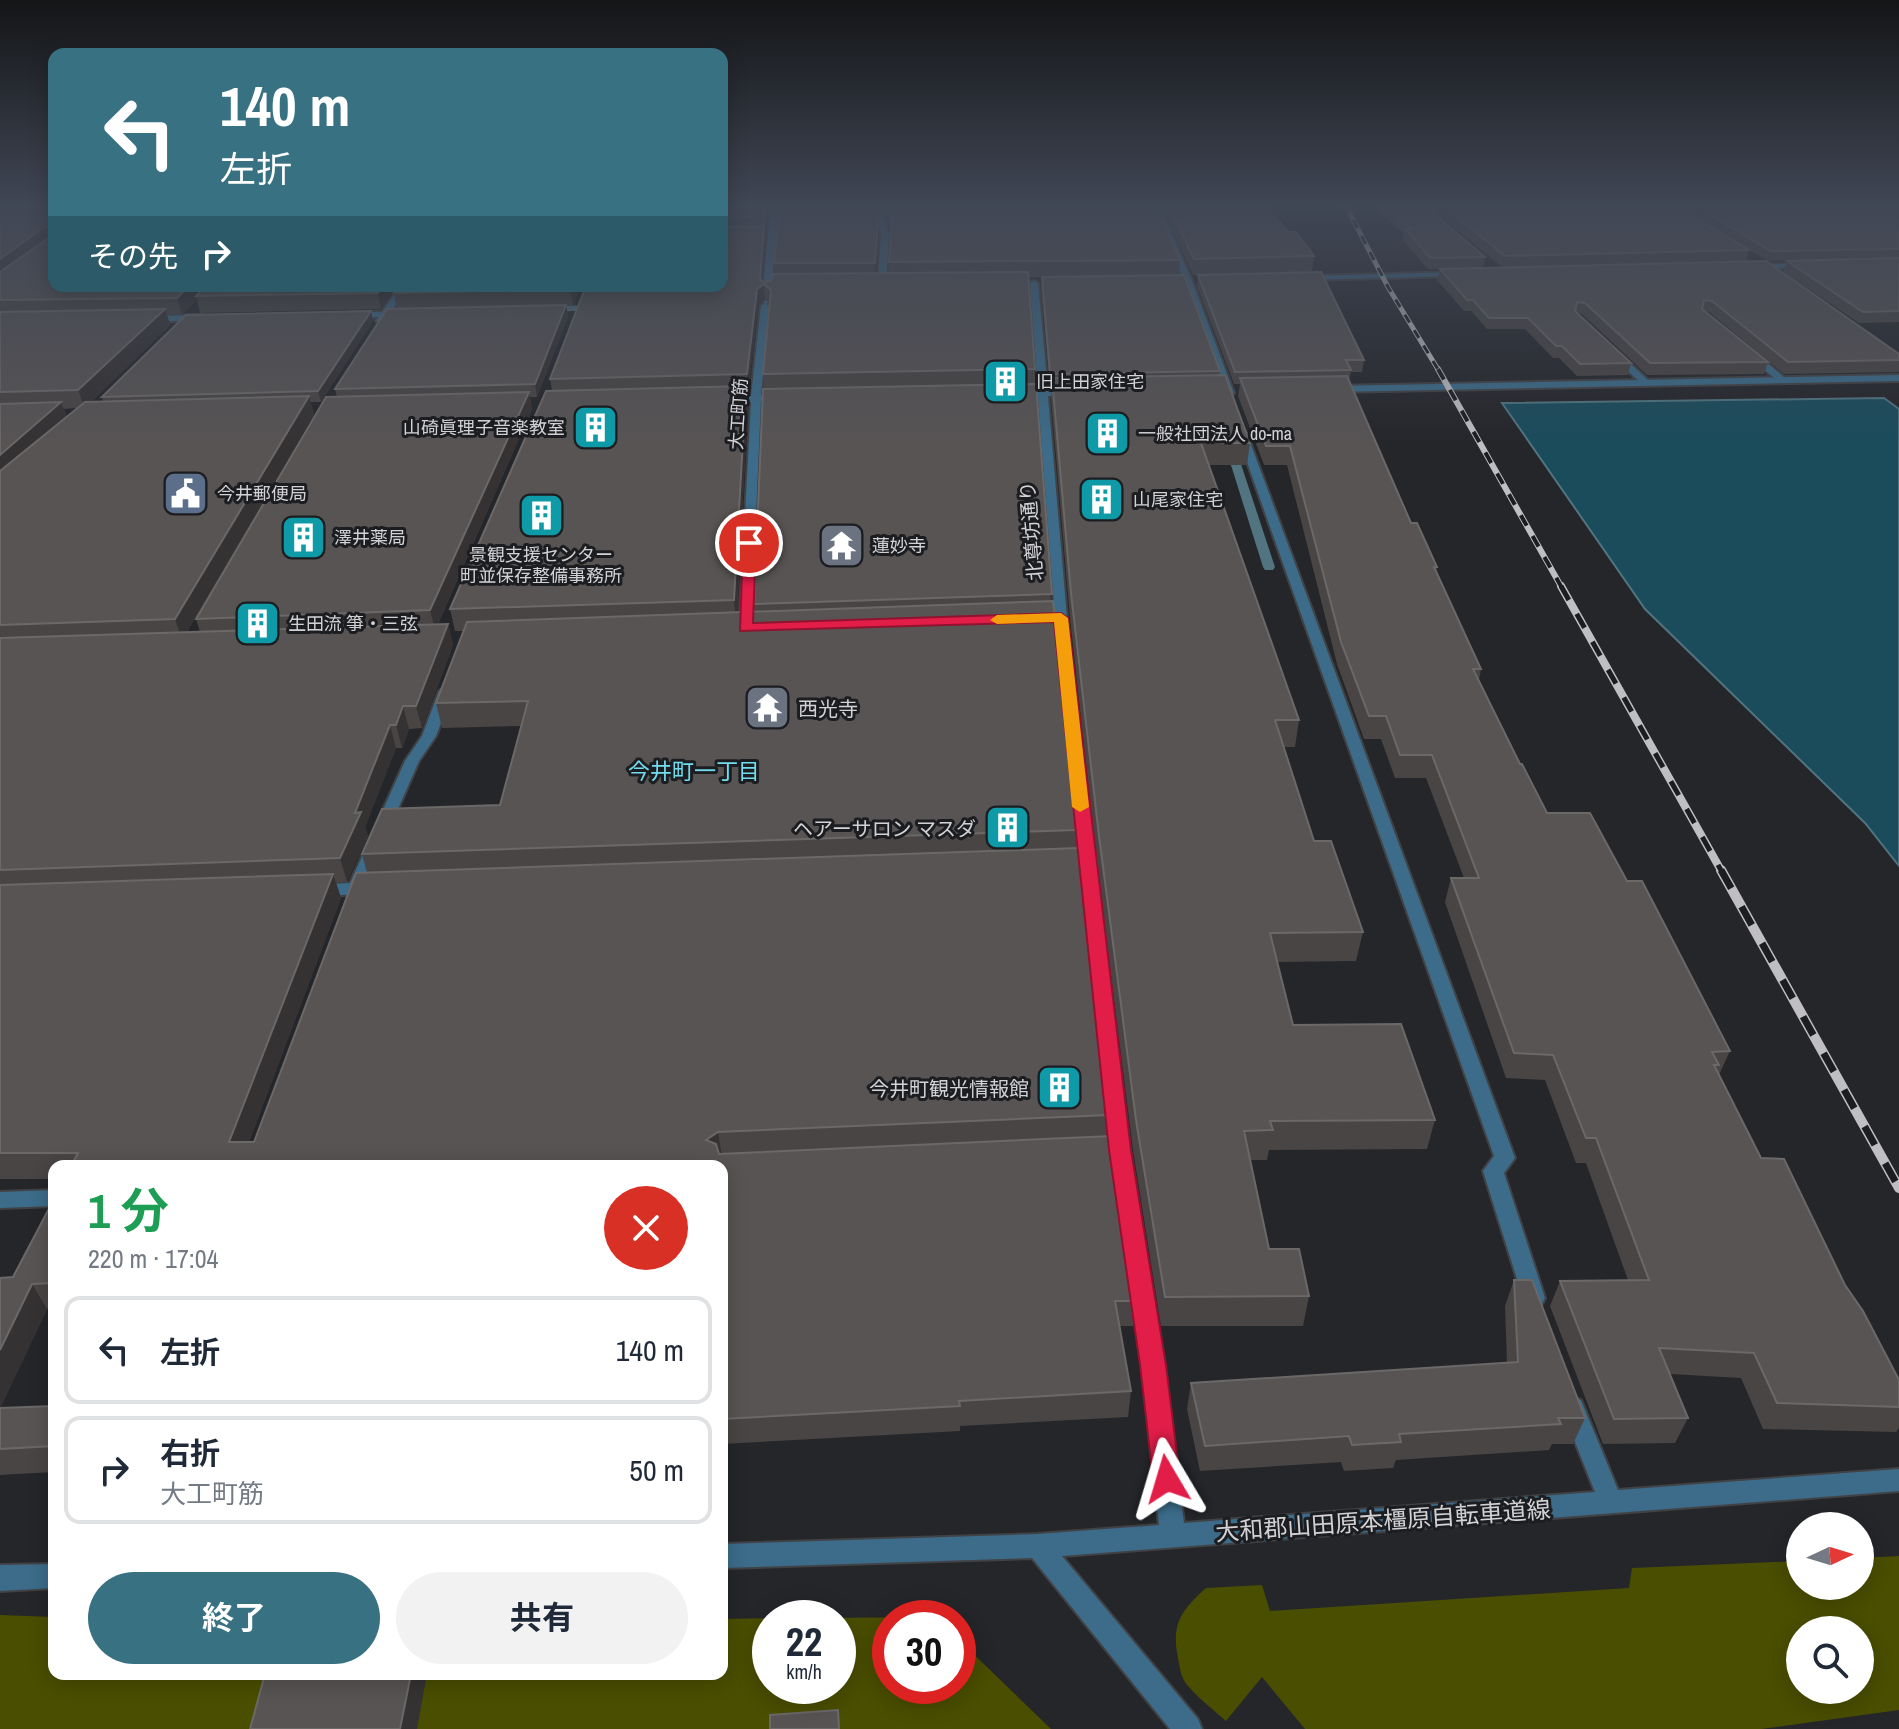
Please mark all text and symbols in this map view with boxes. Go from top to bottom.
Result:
text: 140 m [220,68,350,143]
icon: left [88,80,192,184]
text: 左折 [220,145,292,193]
icon: right [194,232,238,276]
text: その先 [88,236,178,276]
building icon: 旧上田家住宅 [981,357,1029,405]
place label: 旧上田家住宅 [1036,369,1144,394]
street label: 大工町筋 [723,377,753,451]
building icon: 山碕眞理子音楽教室 [572,403,620,451]
building icon: 一般社団法人 do-ma [1083,409,1131,457]
place label: 山碕眞理子音楽教室 [403,415,565,440]
place label: 一般社団法人 do-ma [1138,421,1292,446]
public building icon: 今井郵便局 [162,469,210,517]
building icon: 山尾家住宅 [1078,475,1126,523]
street label: 北尊坊通り [1013,480,1049,582]
place label: 今井郵便局 [217,481,307,506]
place label: 山尾家住宅 [1133,487,1223,512]
building icon: 景観支援センター 町並保存整備事務所 [517,492,565,540]
pin [715,509,783,577]
building icon: 澤井薬局 [279,513,327,561]
icon: arrive [727,521,771,565]
temple icon: 蓮妙寺 [817,521,865,569]
place label: 澤井薬局 [334,525,406,550]
place label: 蓮妙寺 [872,533,926,558]
place label: 景観支援センター 町並保存整備事務所 [460,542,622,588]
building icon: 生田流 箏・三弦 [233,599,281,647]
place label: 生田流 箏・三弦 [288,611,418,636]
temple icon: 西光寺 [743,684,791,732]
place label: 西光寺 [798,695,858,722]
district label: 今井町一丁目 [628,756,760,786]
building icon: ヘアーサロン マスダ [983,804,1031,852]
place label: ヘアーサロン マスダ [793,815,976,842]
building icon: 今井町観光情報館 [1036,1064,1084,1112]
place label: 今井町観光情報館 [869,1075,1029,1102]
text: 1 分 [88,1178,169,1243]
button: close [604,1186,688,1270]
text: 220 m · 17:04 [88,1241,218,1276]
icon: left [92,1328,136,1372]
text: 140 m [616,1330,684,1370]
text: 左折 [160,1332,220,1372]
text: 右折 [160,1433,220,1473]
position arrow [1125,1437,1209,1521]
icon: right [92,1448,136,1492]
text: 50 m [629,1450,684,1490]
text: 大工町筋 [160,1476,264,1511]
street label: 大和郡山田原本橿原自転車道線 [1214,1492,1552,1548]
north arrow [1786,1512,1874,1600]
map controls [1786,1512,1874,1704]
button: 終了 [88,1572,380,1664]
button: 共有 [396,1572,688,1664]
speed limit sign: 30 [872,1600,976,1704]
text: 22 [786,1615,822,1668]
button: search [1786,1616,1874,1704]
text: km/h [786,1658,822,1685]

